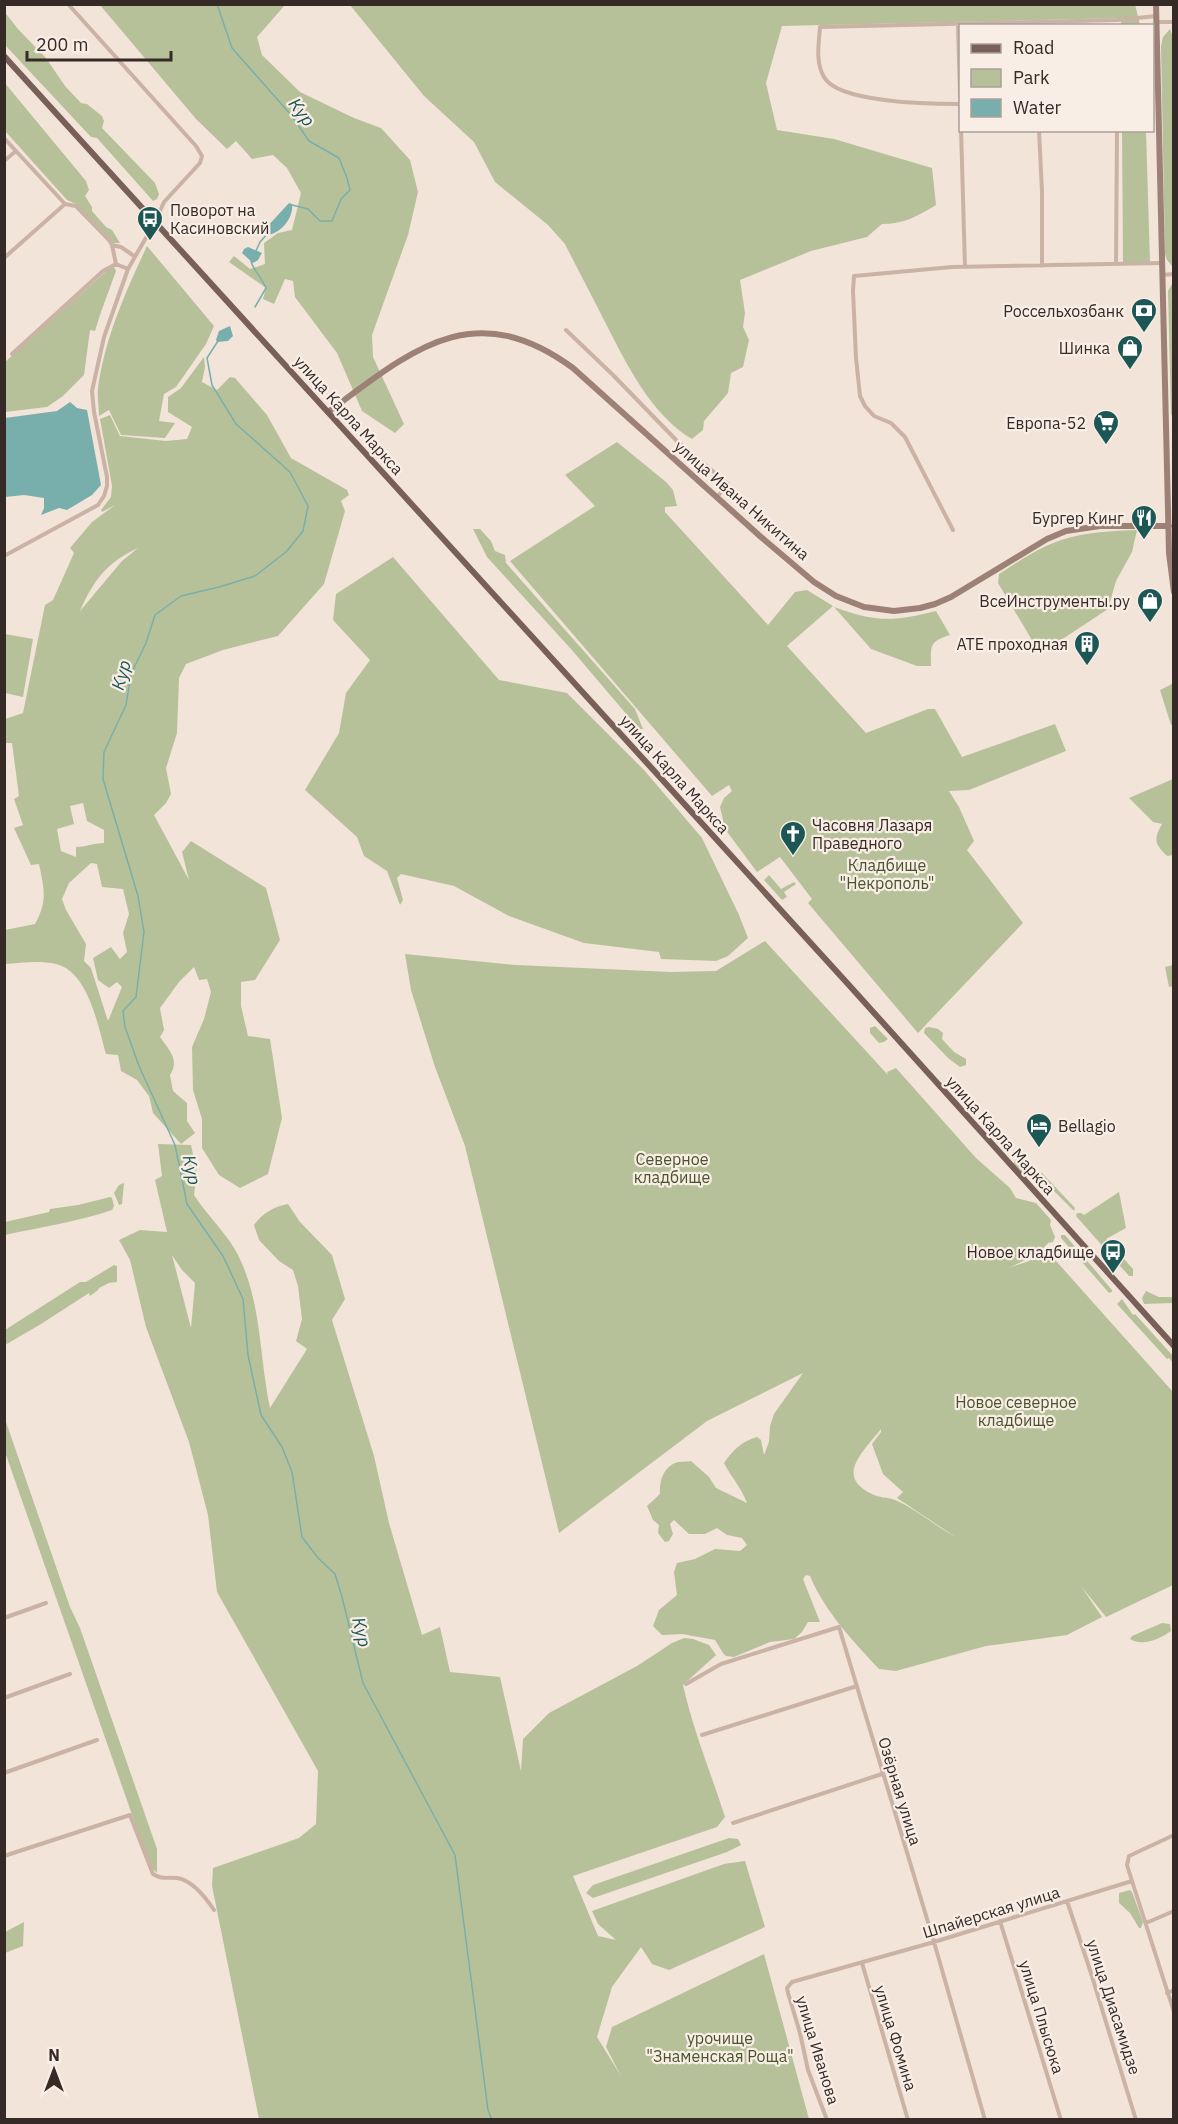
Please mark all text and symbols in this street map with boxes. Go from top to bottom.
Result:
scale bar [27,24,171,62]
legend [959,24,1154,132]
text: 200 m [36,33,88,56]
text: Road [1013,36,1054,59]
text: Park [1013,66,1050,89]
water label: Кур [284,93,320,131]
text: Water [1013,96,1062,119]
place label: Поворот на Касиновский [170,200,269,238]
bus stop icon: Поворот на Касиновский [135,204,165,242]
bank icon: Россельхозбанк [1129,296,1159,334]
place label: Россельхозбанк [1003,301,1124,321]
shop icon: Шинка [1115,333,1145,371]
place label: Шинка [1059,338,1110,358]
street label: улица Карла Маркса [290,351,408,479]
supermarket icon: Европа-52 [1091,408,1121,446]
place label: Европа-52 [1006,413,1086,433]
street label: улица Ивана Никитина [670,436,814,564]
restaurant icon: Бургер Кинг [1129,503,1159,541]
place label: Бургер Кинг [1032,508,1124,528]
shop icon: ВсеИнструменты.ру [1135,586,1165,624]
place label: ВсеИнструменты.ру [979,591,1130,611]
building icon: АТЕ проходная [1072,629,1102,667]
place label: АТЕ проходная [956,634,1068,654]
water label: Кур [106,657,136,693]
street label: улица Карла Маркса [616,710,734,838]
place label: Часовня Лазаря Праведного [812,815,932,853]
church icon: Часовня Лазаря Праведного [778,819,808,857]
park label: Кладбище "Некрополь" [840,855,935,893]
street label: улица Карла Маркса [942,1071,1060,1199]
hotel icon: Bellagio [1024,1111,1054,1149]
place label: Bellagio [1058,1116,1116,1136]
park label: Северное кладбище [634,1149,711,1187]
water label: Кур [178,1153,206,1187]
bus stop icon: Новое кладбище [1098,1237,1128,1275]
place label: Новое кладбище [967,1242,1094,1262]
park label: Новое северное кладбище [955,1392,1077,1430]
water label: Кур [347,1615,377,1649]
street label: Озёрная улица [874,1735,926,1848]
street label: Шпайерская улица [920,1881,1062,1942]
street label: улица Диасамидзе [1083,1937,1145,2077]
street label: улица Плысюка [1015,1958,1069,2077]
street label: улица Фомина [870,1983,922,2094]
street label: улица Иванова [792,1993,844,2107]
park label: урочище "Знаменская Роща" [646,2028,794,2066]
north arrow [24,2040,84,2100]
text: N [48,2045,60,2065]

